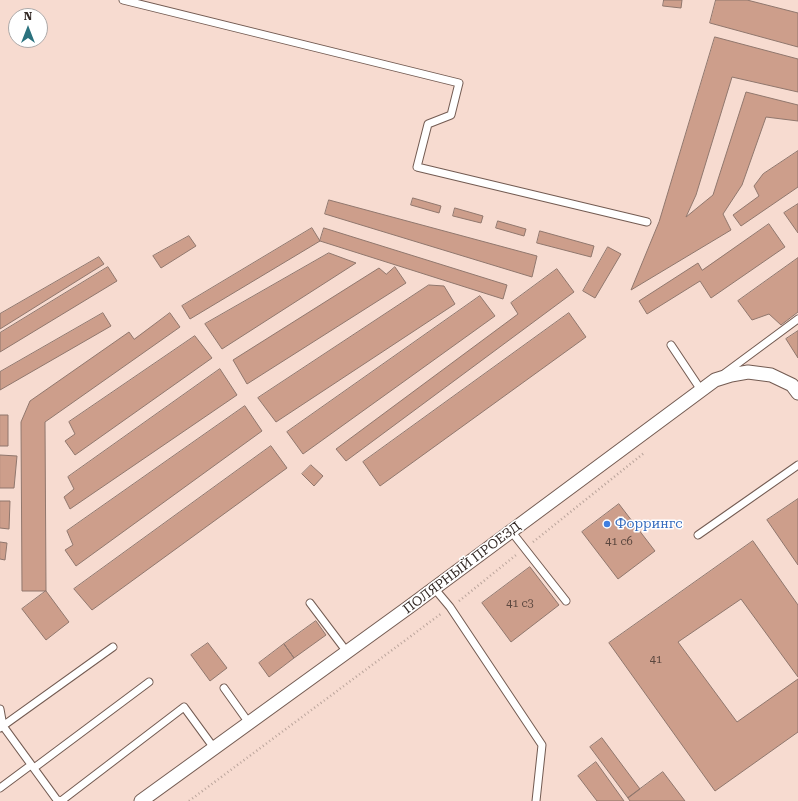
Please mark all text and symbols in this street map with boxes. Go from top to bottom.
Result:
north arrow [8,8,48,48]
text: N [24,10,32,23]
place label: Форрингс [615,516,682,532]
street label: ПОЛЯРНЫЙ ПРОЕЗД [400,519,524,617]
marker: Форрингс [602,519,612,529]
house number: 41 с6 [605,535,633,549]
house number: 41 с3 [506,597,534,611]
house number: 41 [650,653,662,667]

